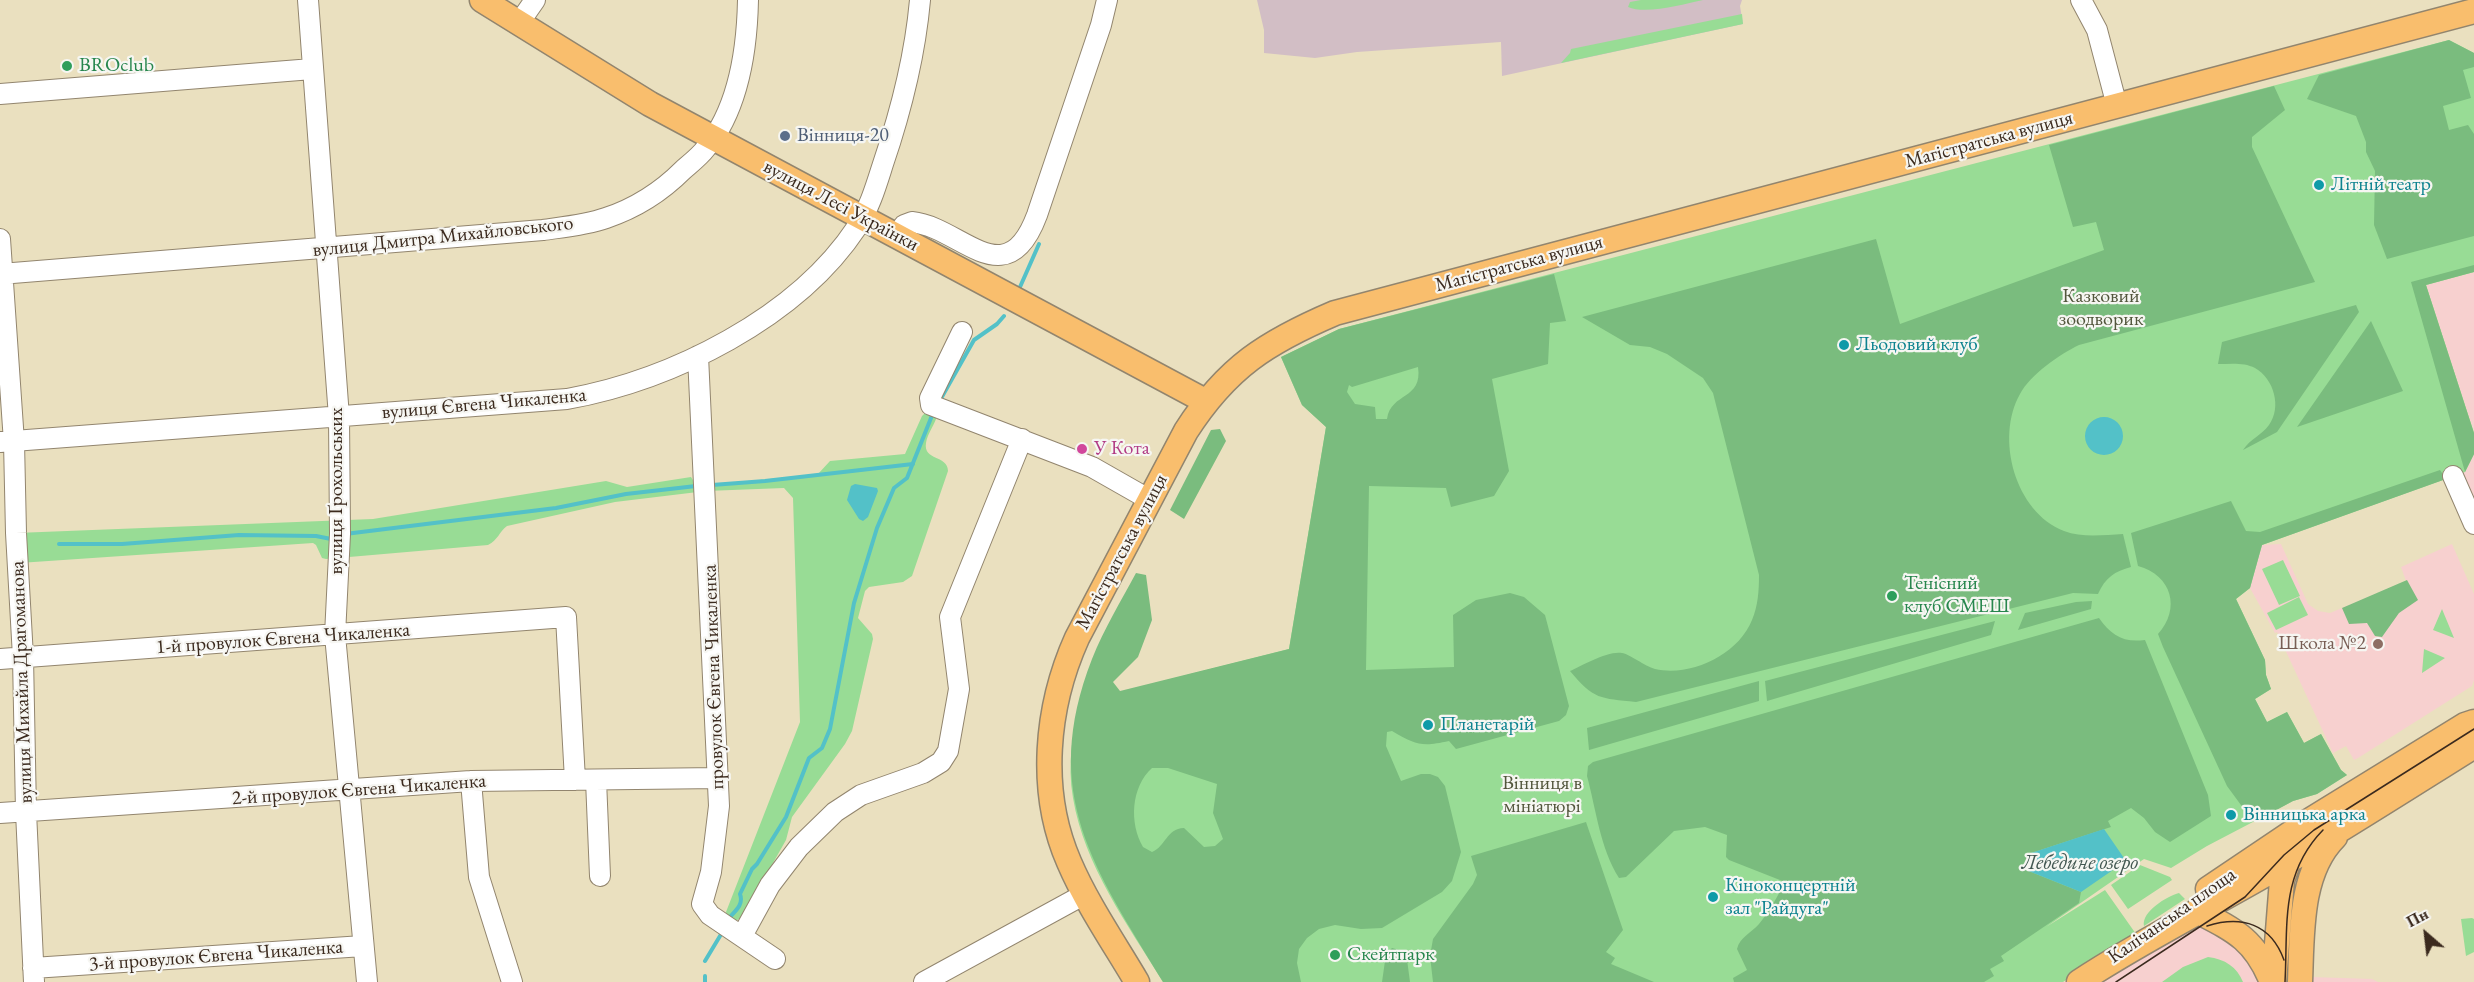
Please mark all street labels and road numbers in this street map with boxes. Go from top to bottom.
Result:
street label: Магістратська вулиця [1902,106,2076,174]
street label: вулиця Лесі Українки [759,155,923,257]
street label: вулиця Дмитра Михайловського [311,211,575,263]
street label: Магістратська вулиця [1432,230,1606,298]
street label: вулиця Євгена Чикаленка [381,383,587,425]
street label: вулиця Ґрохольських [325,407,349,575]
street label: Магістратська вулиця [1071,470,1173,634]
street label: вулиця Михайла Драгоманова [6,560,38,804]
street label: провулок Євгена Чикаленка [698,564,730,790]
street label: 1-й провулок Євгена Чикаленка [155,618,411,660]
street label: 2-й провулок Євгена Чикаленка [231,769,487,811]
street label: Калічанська площа [2103,863,2241,969]
street label: 3-й провулок Євгена Чикаленка [88,935,344,977]

